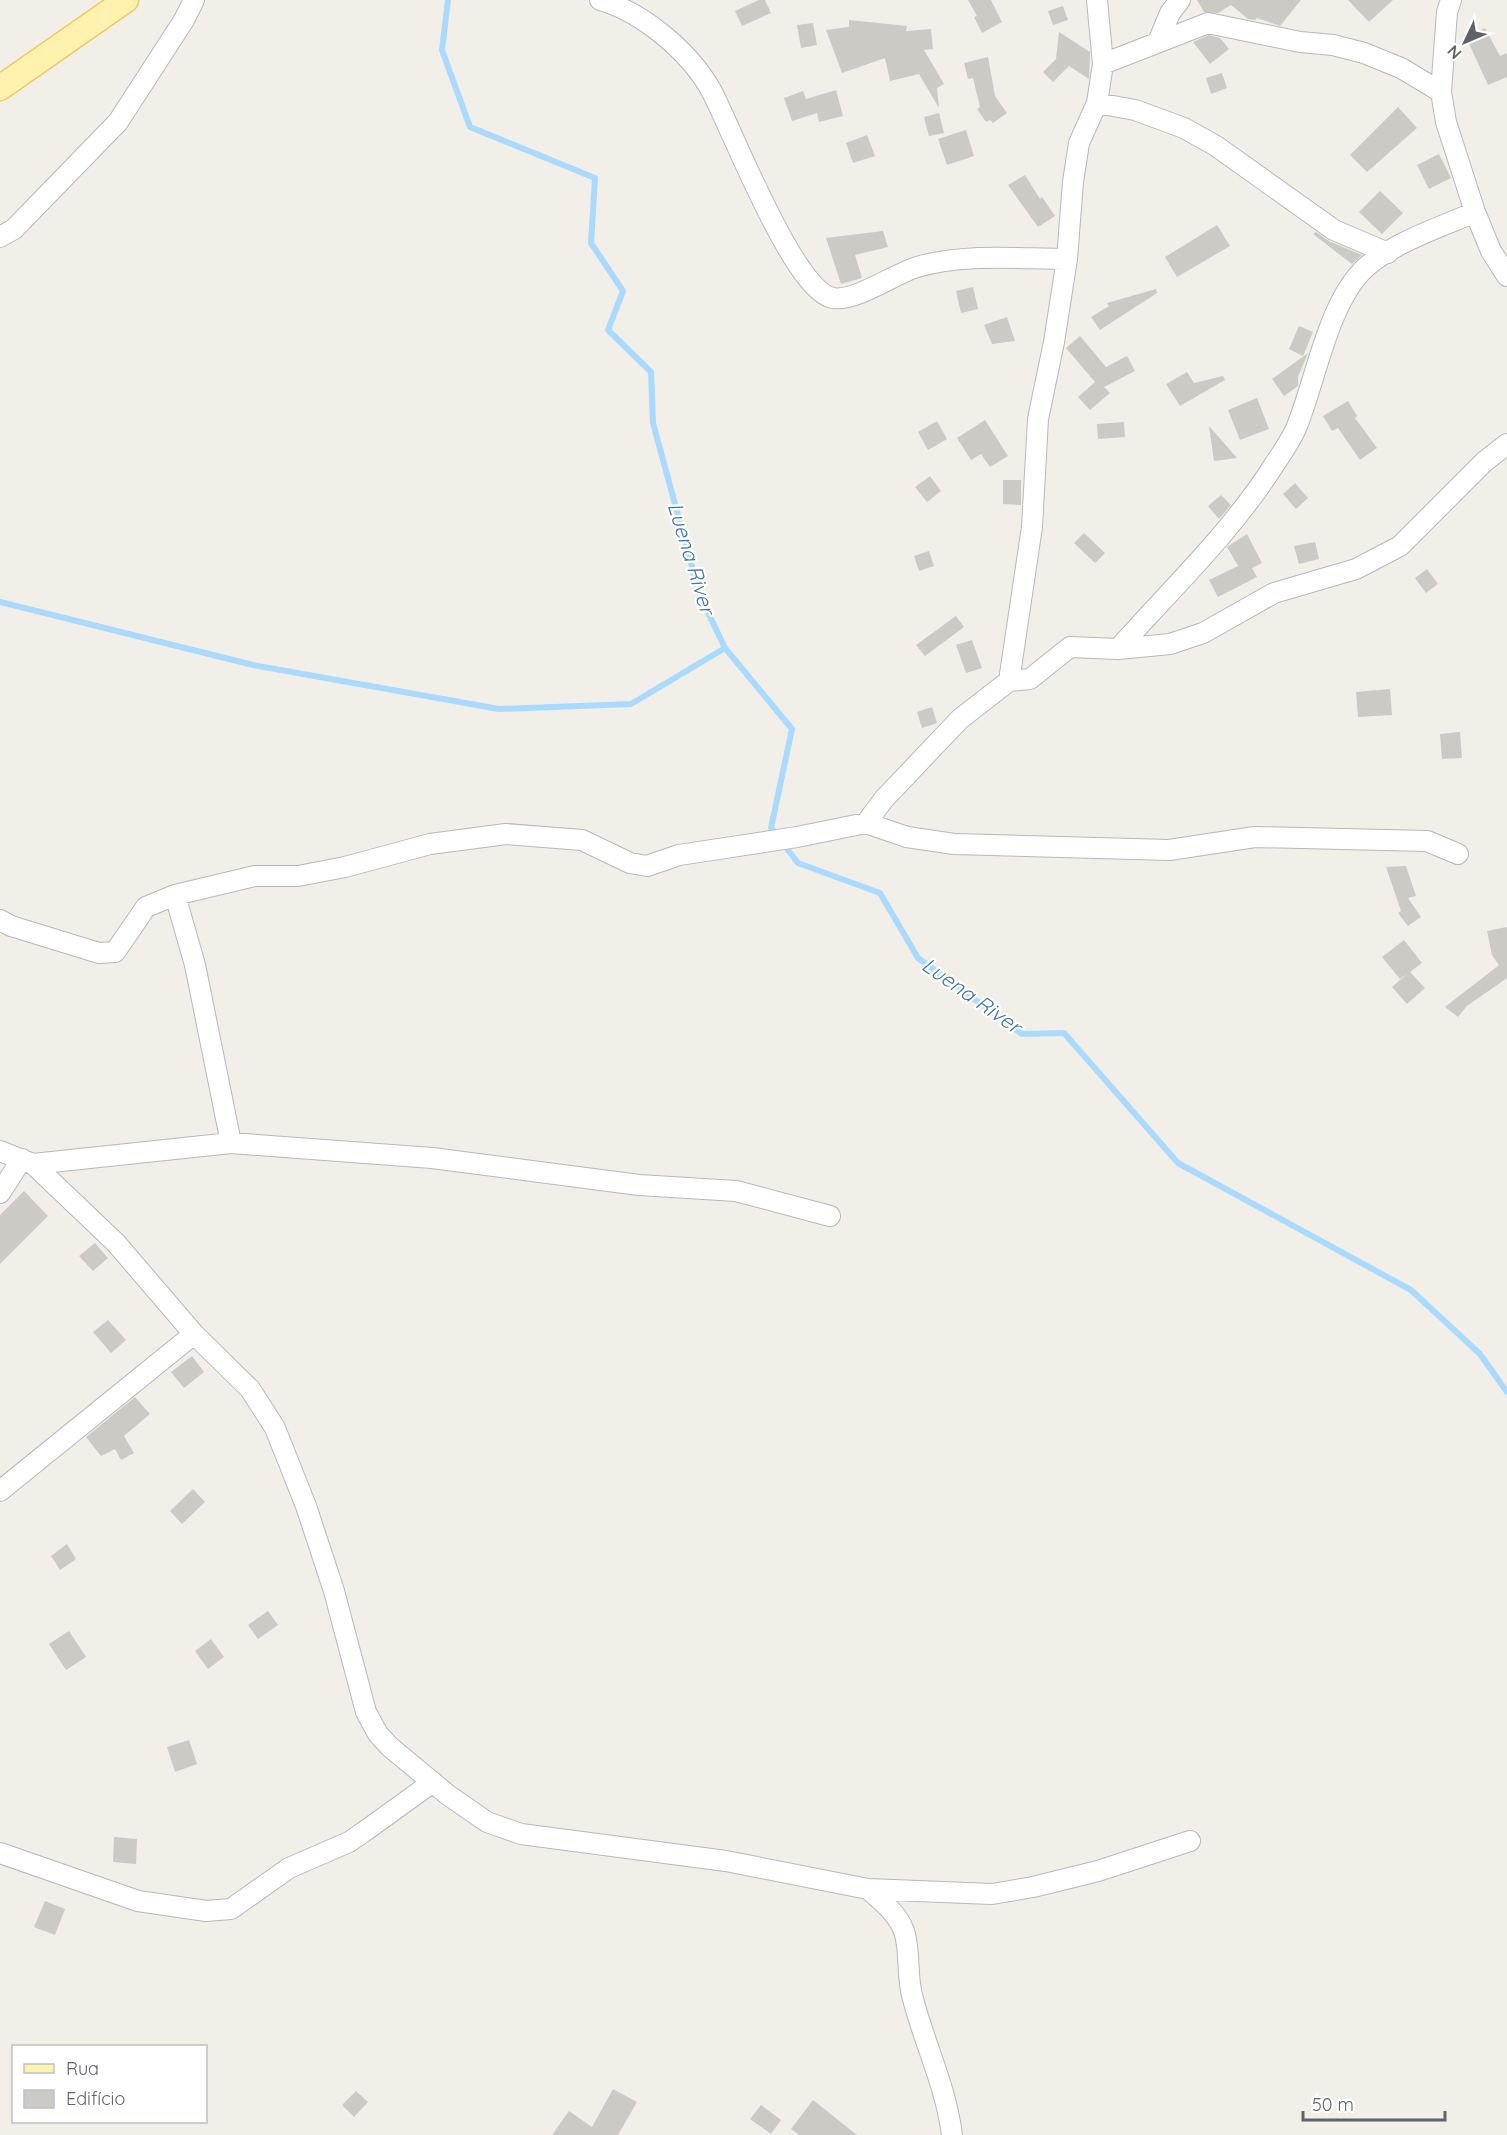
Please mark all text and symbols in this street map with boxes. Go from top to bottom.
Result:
north arrow [1435,12,1495,72]
text: N [1443,41,1465,64]
water label: Luena River [663,499,722,620]
water label: Luena River [917,951,1029,1040]
legend [12,2045,207,2123]
text: Rua [66,2057,99,2080]
scale bar [1303,2084,1446,2122]
text: Edifício [66,2087,125,2110]
text: 50 m [1312,2093,1354,2116]

